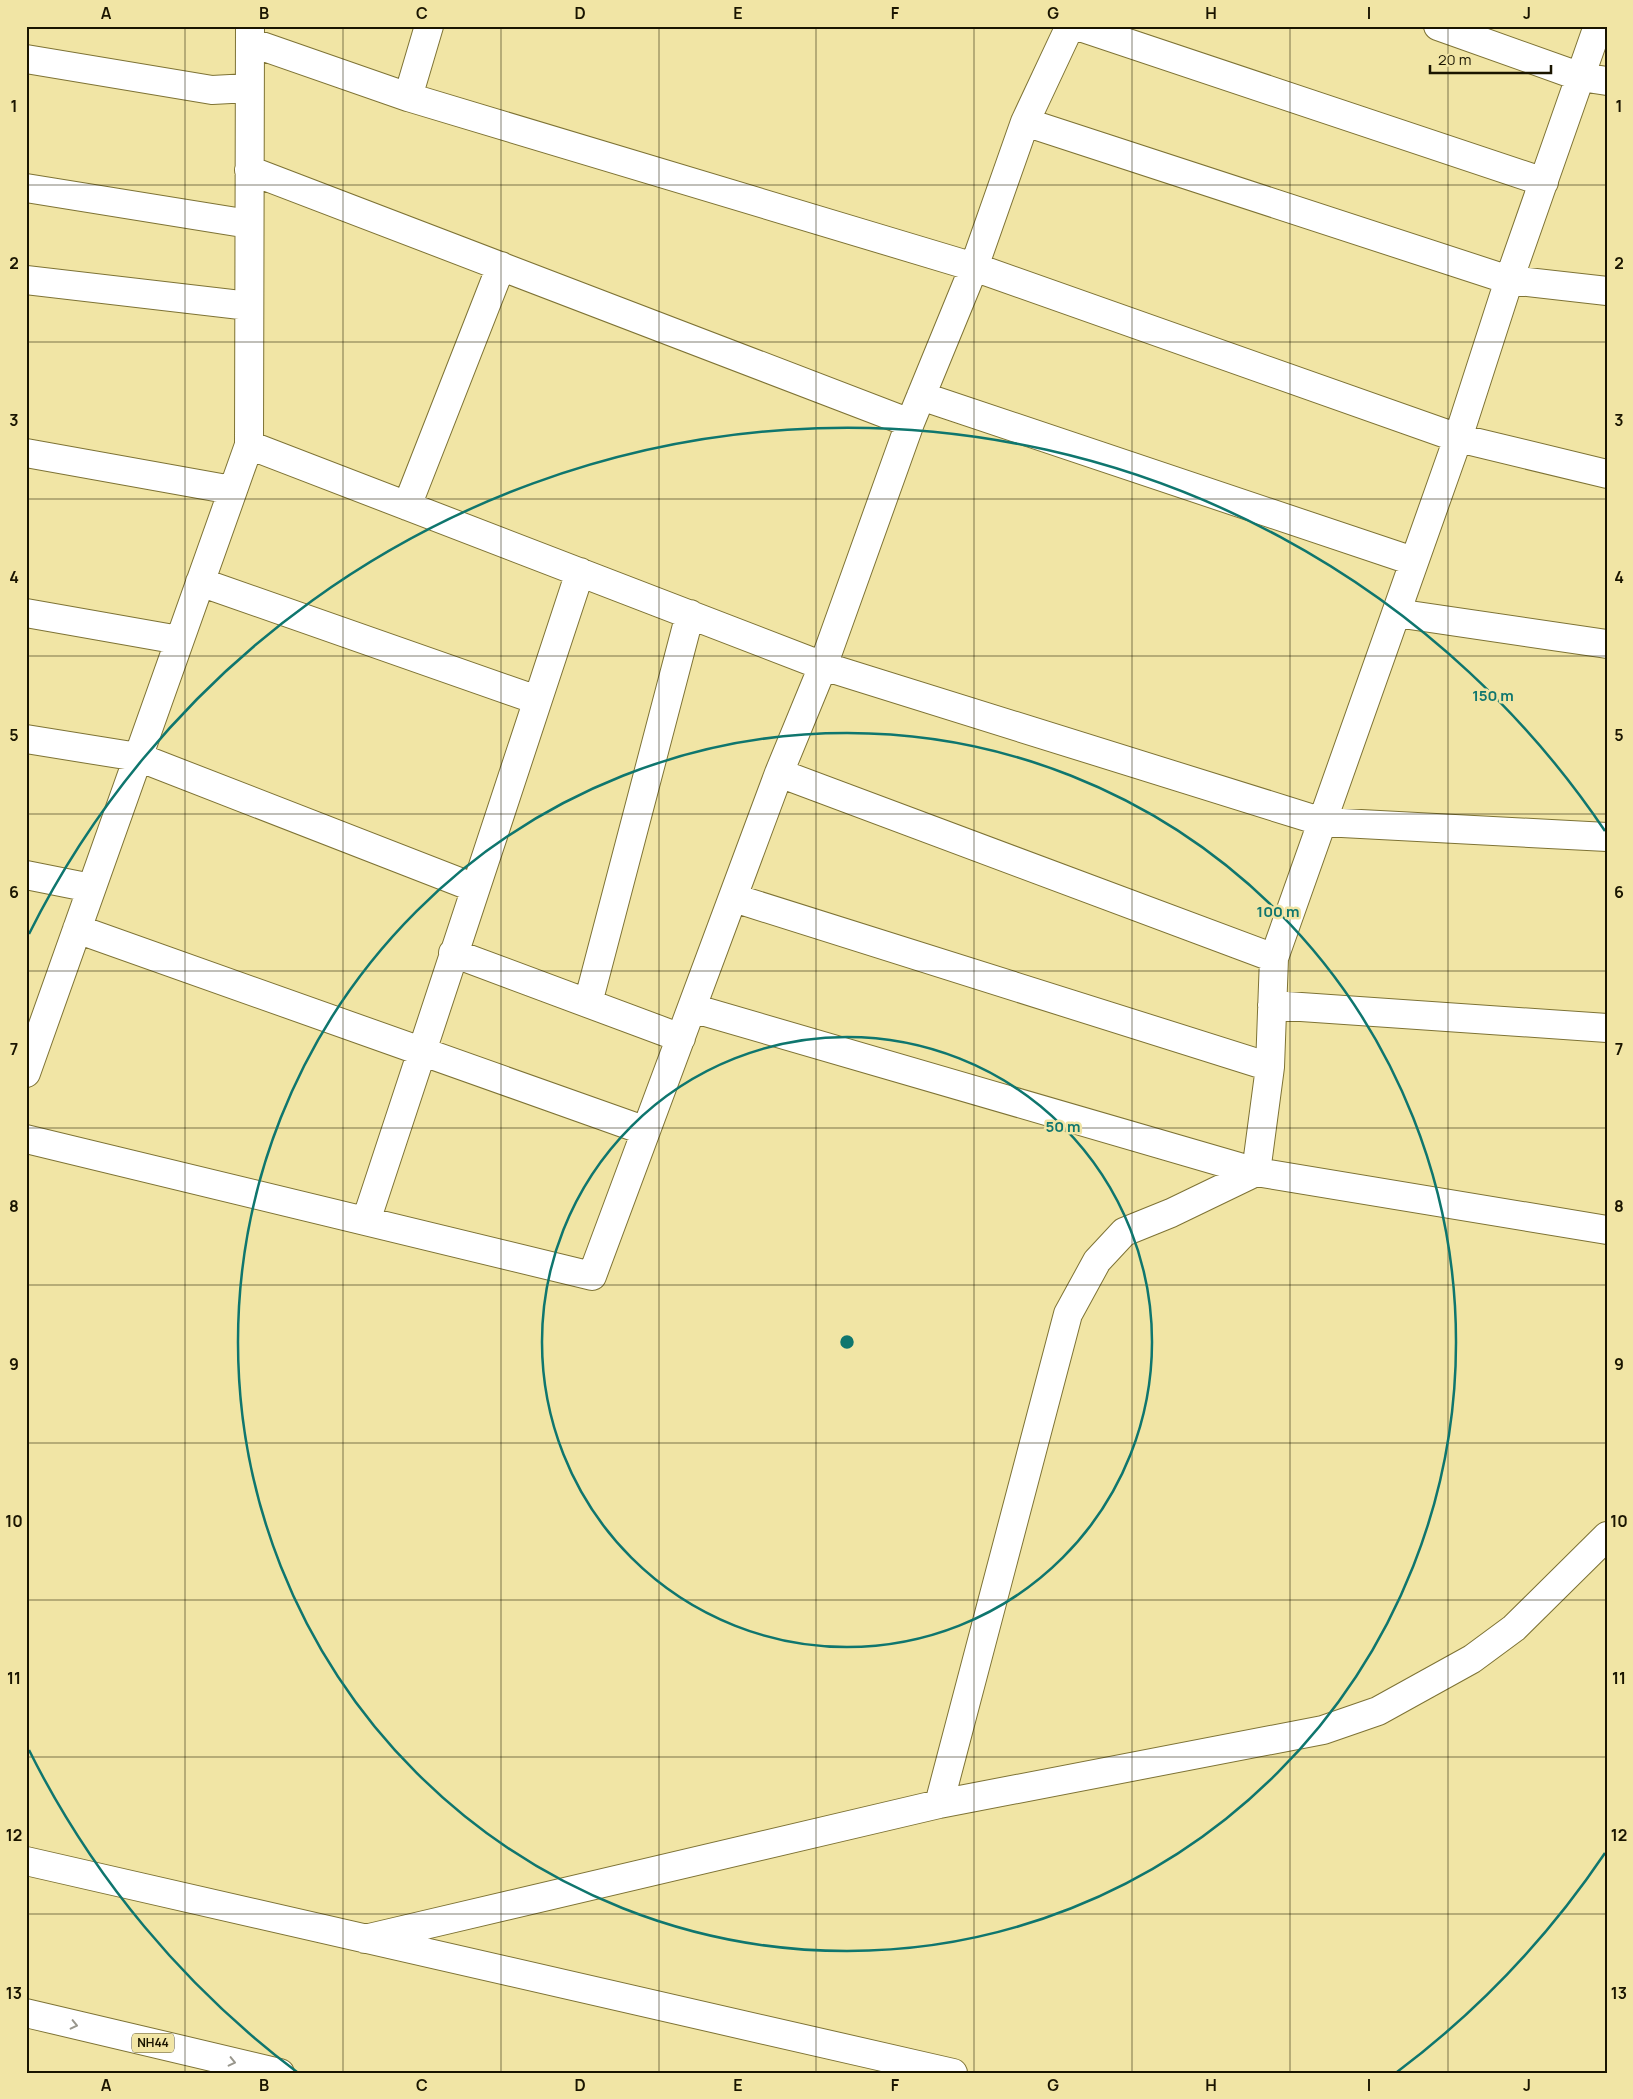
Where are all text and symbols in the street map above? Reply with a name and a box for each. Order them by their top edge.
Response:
text: A [101,2,112,24]
text: B [259,2,269,24]
text: C [416,2,428,24]
text: D [574,2,586,24]
text: E [733,2,743,24]
text: F [891,2,900,24]
text: G [1047,2,1059,24]
text: H [1205,2,1217,24]
text: I [1367,2,1371,24]
text: J [1523,2,1531,24]
scale bar [1430,42,1552,74]
text: 20 m [1438,49,1471,70]
text: 1 [10,95,18,117]
text: 1 [1615,95,1623,117]
text: 2 [9,252,19,274]
text: 2 [1614,252,1624,274]
text: 3 [9,409,19,431]
text: 3 [1614,409,1624,431]
text: 4 [9,566,19,588]
text: 4 [1614,566,1624,588]
text: 150 m [1472,685,1514,706]
text: 5 [9,724,19,746]
text: 5 [1614,724,1624,746]
text: 6 [9,881,19,903]
text: 6 [1614,881,1624,903]
text: 100 m [1257,901,1299,922]
text: 7 [10,1038,18,1060]
text: 7 [1615,1038,1623,1060]
text: 50 m [1045,1116,1081,1137]
text: 8 [9,1195,19,1217]
text: 8 [1614,1195,1624,1217]
centre of rings [838,1333,856,1351]
text: 9 [9,1353,19,1375]
text: 9 [1614,1353,1624,1375]
text: 10 [5,1510,23,1532]
text: 10 [1610,1510,1628,1532]
text: 11 [7,1667,21,1689]
text: 11 [1612,1667,1626,1689]
text: 12 [6,1824,22,1846]
text: 12 [1611,1824,1627,1846]
text: 13 [6,1982,22,2004]
text: 13 [1611,1982,1627,2004]
one-way arrow [69,2019,78,2030]
road number: NH44 [132,2034,174,2052]
one-way arrow [227,2056,236,2067]
text: A [101,2074,112,2096]
text: B [259,2074,269,2096]
text: C [416,2074,428,2096]
text: D [574,2074,586,2096]
text: E [733,2074,743,2096]
text: F [891,2074,900,2096]
text: G [1047,2074,1059,2096]
text: H [1205,2074,1217,2096]
text: I [1367,2074,1371,2096]
text: J [1523,2074,1531,2096]

